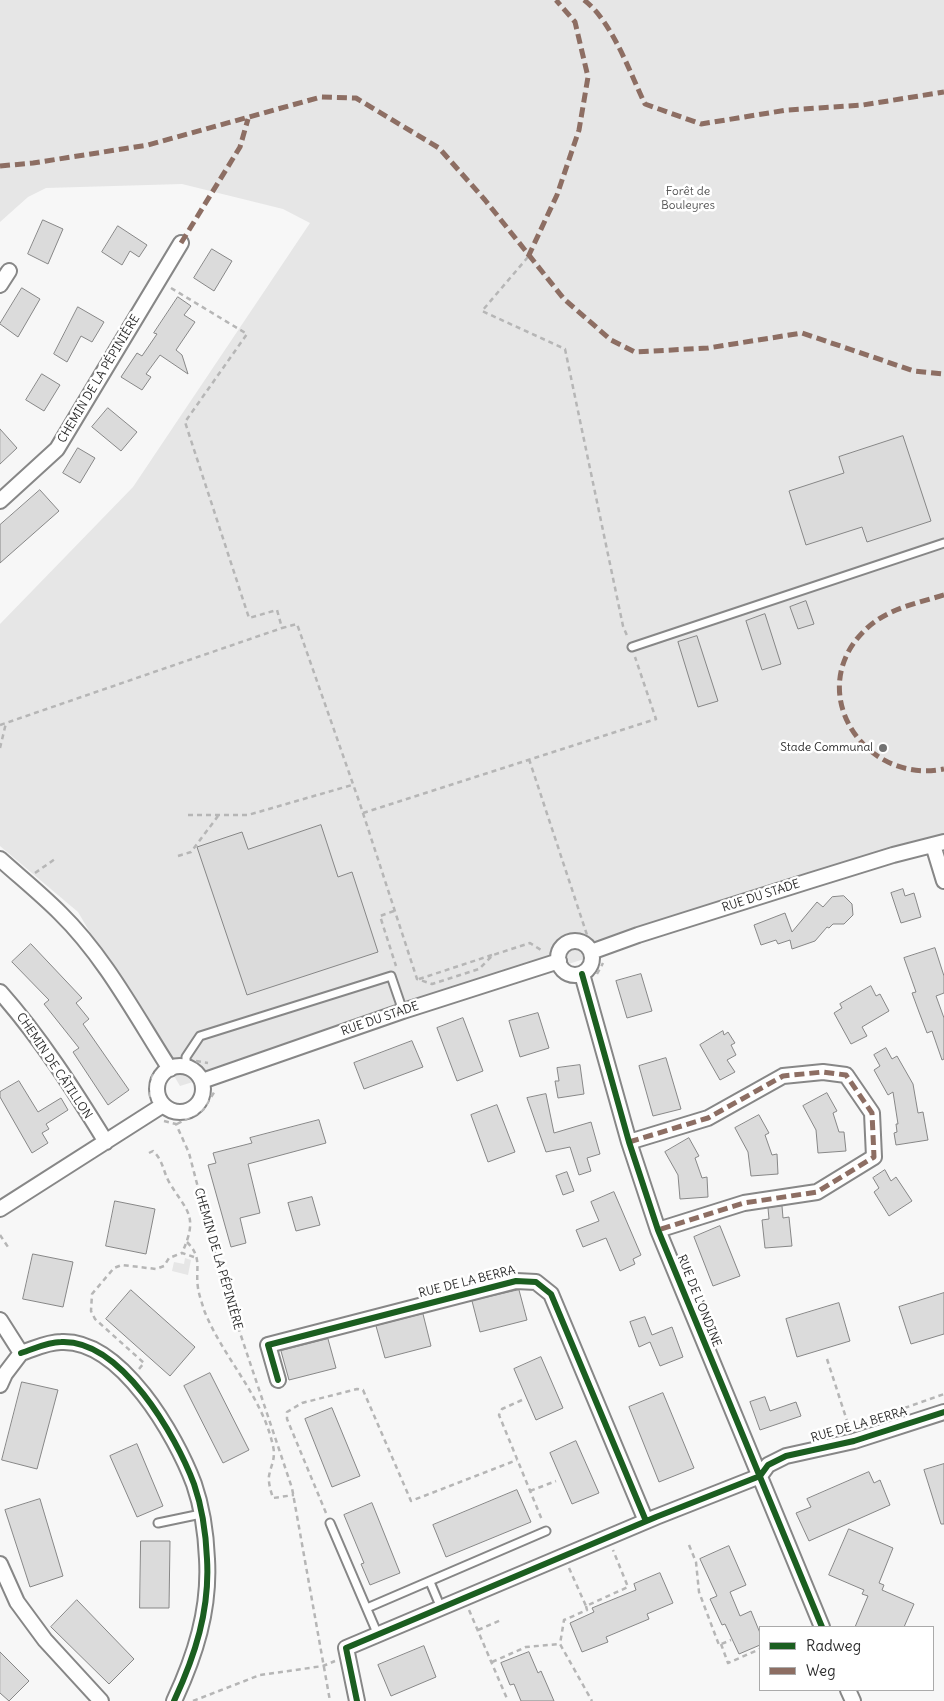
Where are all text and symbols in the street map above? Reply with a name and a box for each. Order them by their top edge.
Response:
park label: Forêt de Bouleyres [661,185,715,213]
street label: CHEMIN DE LA PÉPINIÈRE [55,312,143,446]
place label: Stade Communal [780,741,873,755]
marker: Stade Communal [877,742,889,754]
street label: RUE DU STADE [720,877,802,915]
street label: RUE DU STADE [339,999,421,1039]
street label: CHEMIN DE CÂTILLON [13,1010,95,1122]
street label: CHEMIN DE LA PÉPINIÈRE [191,1186,245,1332]
street label: RUE DE L'ONDINE [674,1253,724,1349]
street label: RUE DE LA BERRA [417,1263,517,1301]
street label: RUE DE LA BERRA [809,1404,909,1446]
legend [759,1626,934,1691]
text: Radweg [806,1636,861,1655]
text: Weg [806,1661,836,1680]

